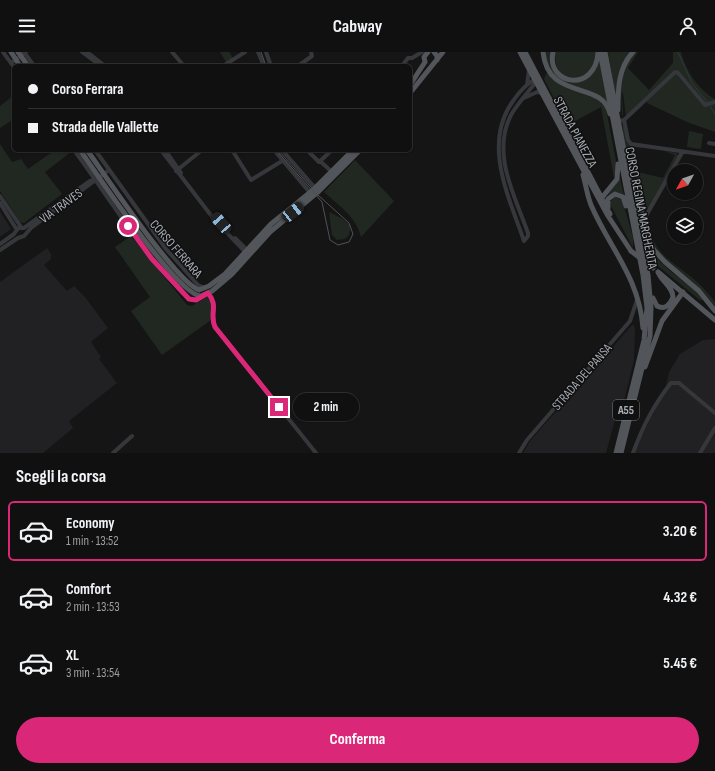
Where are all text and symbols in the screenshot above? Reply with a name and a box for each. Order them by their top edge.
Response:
icon: menu [16,15,38,37]
icon: person [677,15,699,37]
text: Cabway [333,16,382,37]
text: Corso Ferrara [52,80,123,99]
street label: STRADA PIANEZZA [550,94,601,171]
text: Strada delle Vallette [52,118,159,137]
street label: CORSO REGINA MARGHERITA [621,146,661,271]
north arrow [667,164,703,200]
map controls [667,164,703,244]
street label: VIA TRAVES [36,185,86,227]
car [280,200,306,224]
button: layers [667,208,703,244]
car [209,210,233,236]
route start [119,217,137,235]
street label: CORSO FERRARA [146,217,206,282]
street label: STRADA DEL PANSA [549,340,616,414]
callout: 2 min [293,393,359,421]
route end [270,398,288,416]
text: 2 min [314,399,338,415]
road number: A55 [613,400,639,420]
text: Scegli la corsa [16,466,106,487]
icon: car [18,513,54,549]
text: Economy [66,514,115,533]
text: 3.20 € [663,522,697,541]
text: 1 min · 13:52 [66,533,119,549]
icon: car [18,579,54,615]
text: Comfort [66,580,111,599]
text: 4.32 € [663,588,697,607]
text: 2 min · 13:53 [66,599,120,615]
icon: car [18,645,54,681]
text: XL [66,646,79,665]
text: 5.45 € [663,654,697,673]
text: 3 min · 13:54 [66,665,120,681]
button: Conferma [16,717,699,763]

